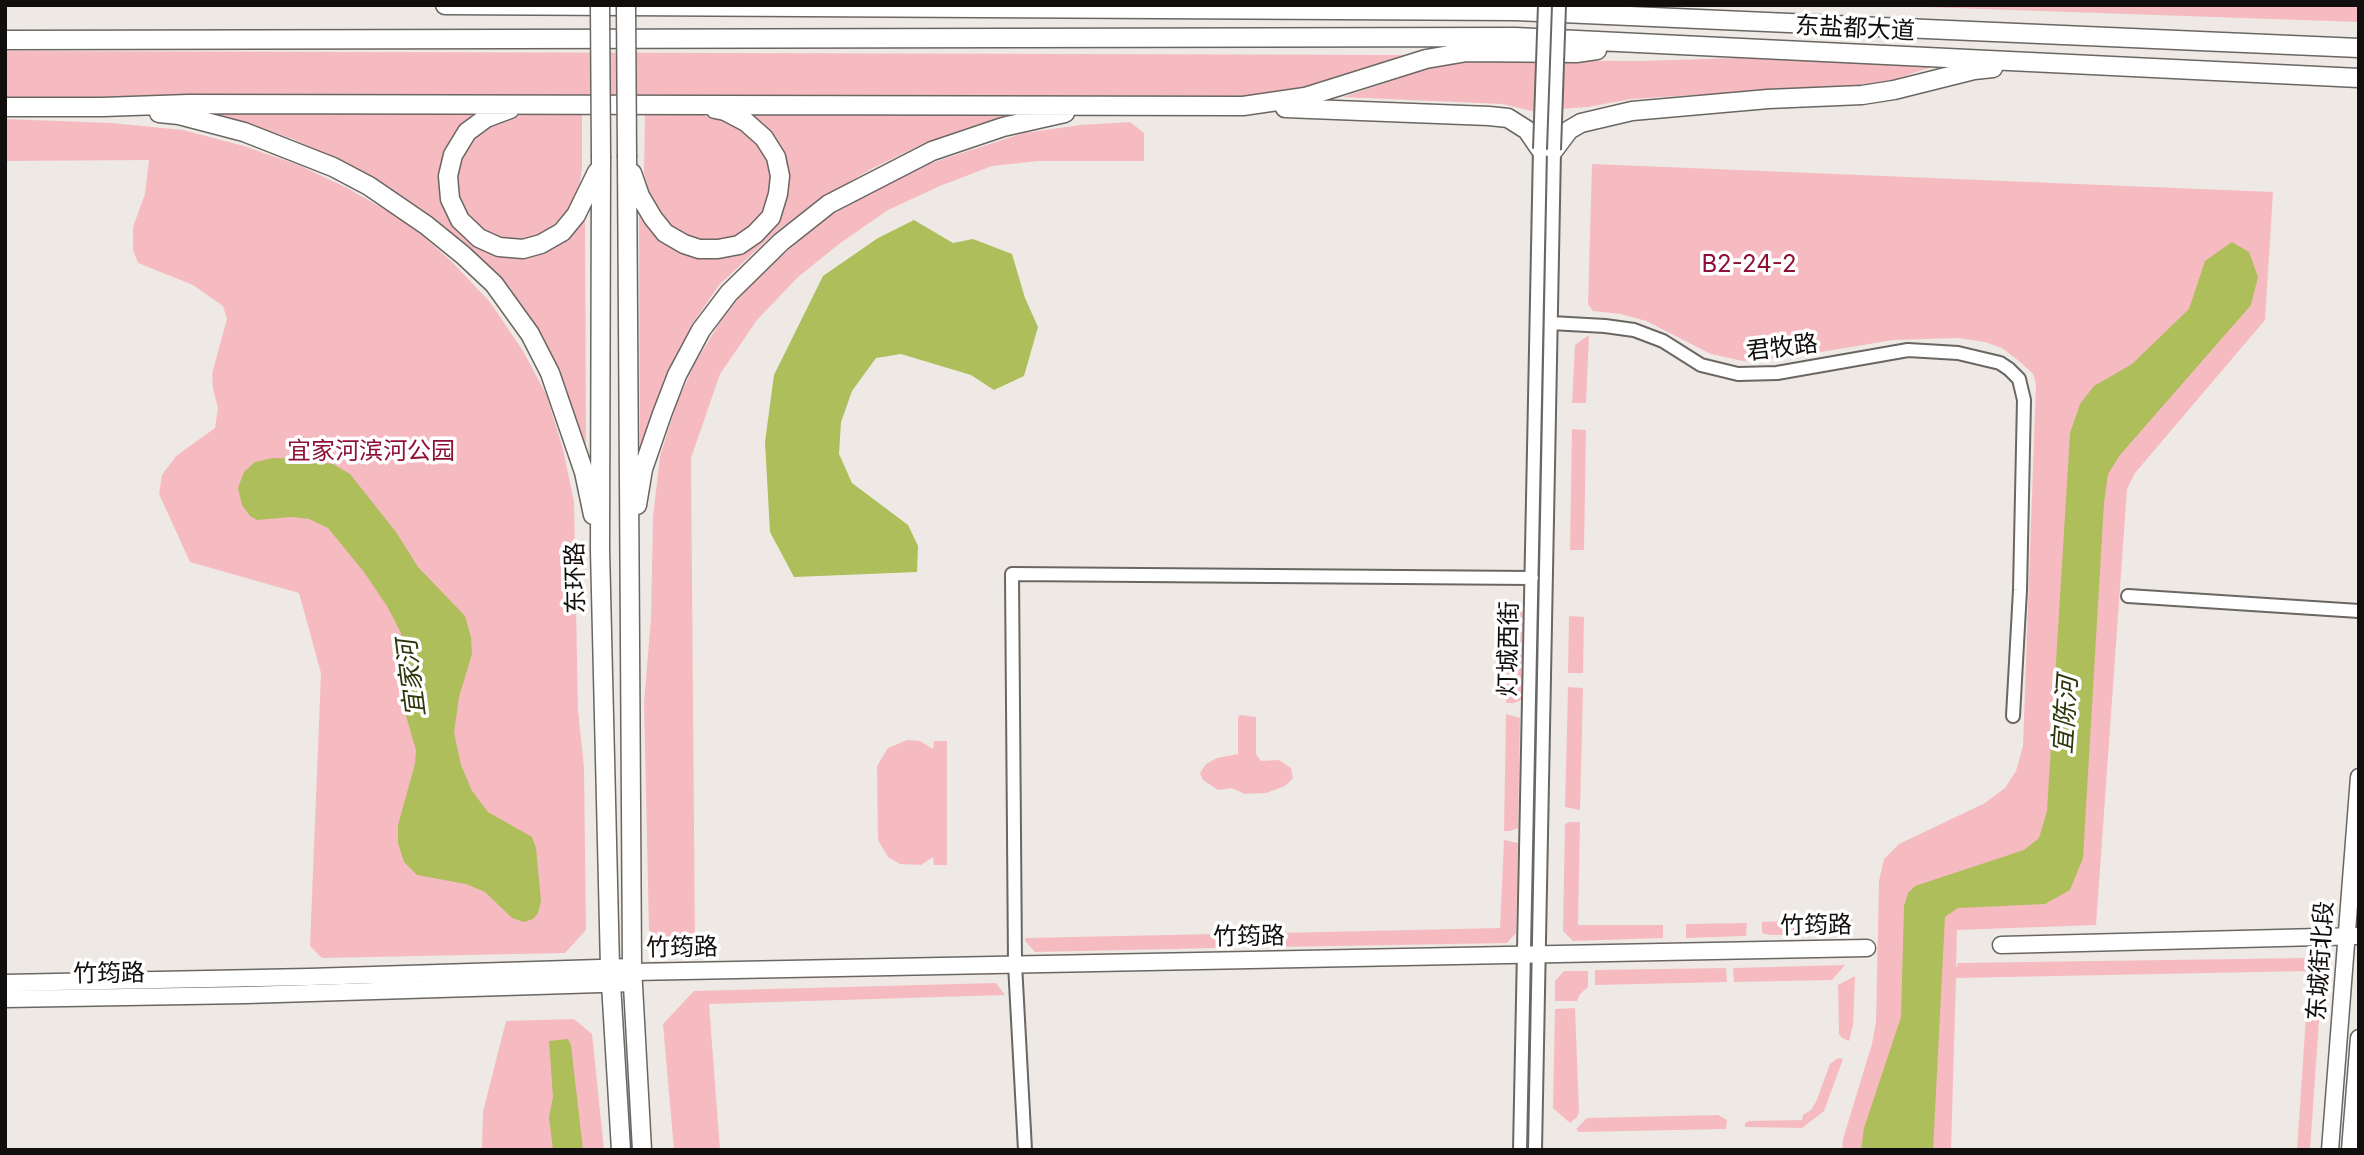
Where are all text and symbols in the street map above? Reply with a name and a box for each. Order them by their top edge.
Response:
street label: 东盐都大道 [1794,11,1916,47]
park label: B2-24-2 [1701,251,1797,279]
street label: 君牧路 [1745,329,1819,367]
park label: 宜家河滨河公园 [287,438,455,466]
street label: 东环路 [561,542,591,614]
street label: 灯城西街 [1494,601,1524,697]
water label: 宜家河 [392,637,432,719]
water label: 宜陈河 [2048,675,2084,755]
street label: 东城街北段 [2302,900,2340,1022]
street label: 竹筠路 [1780,911,1852,941]
street label: 竹筠路 [1213,922,1285,952]
street label: 竹筠路 [646,933,718,963]
street label: 竹筠路 [73,959,145,989]

